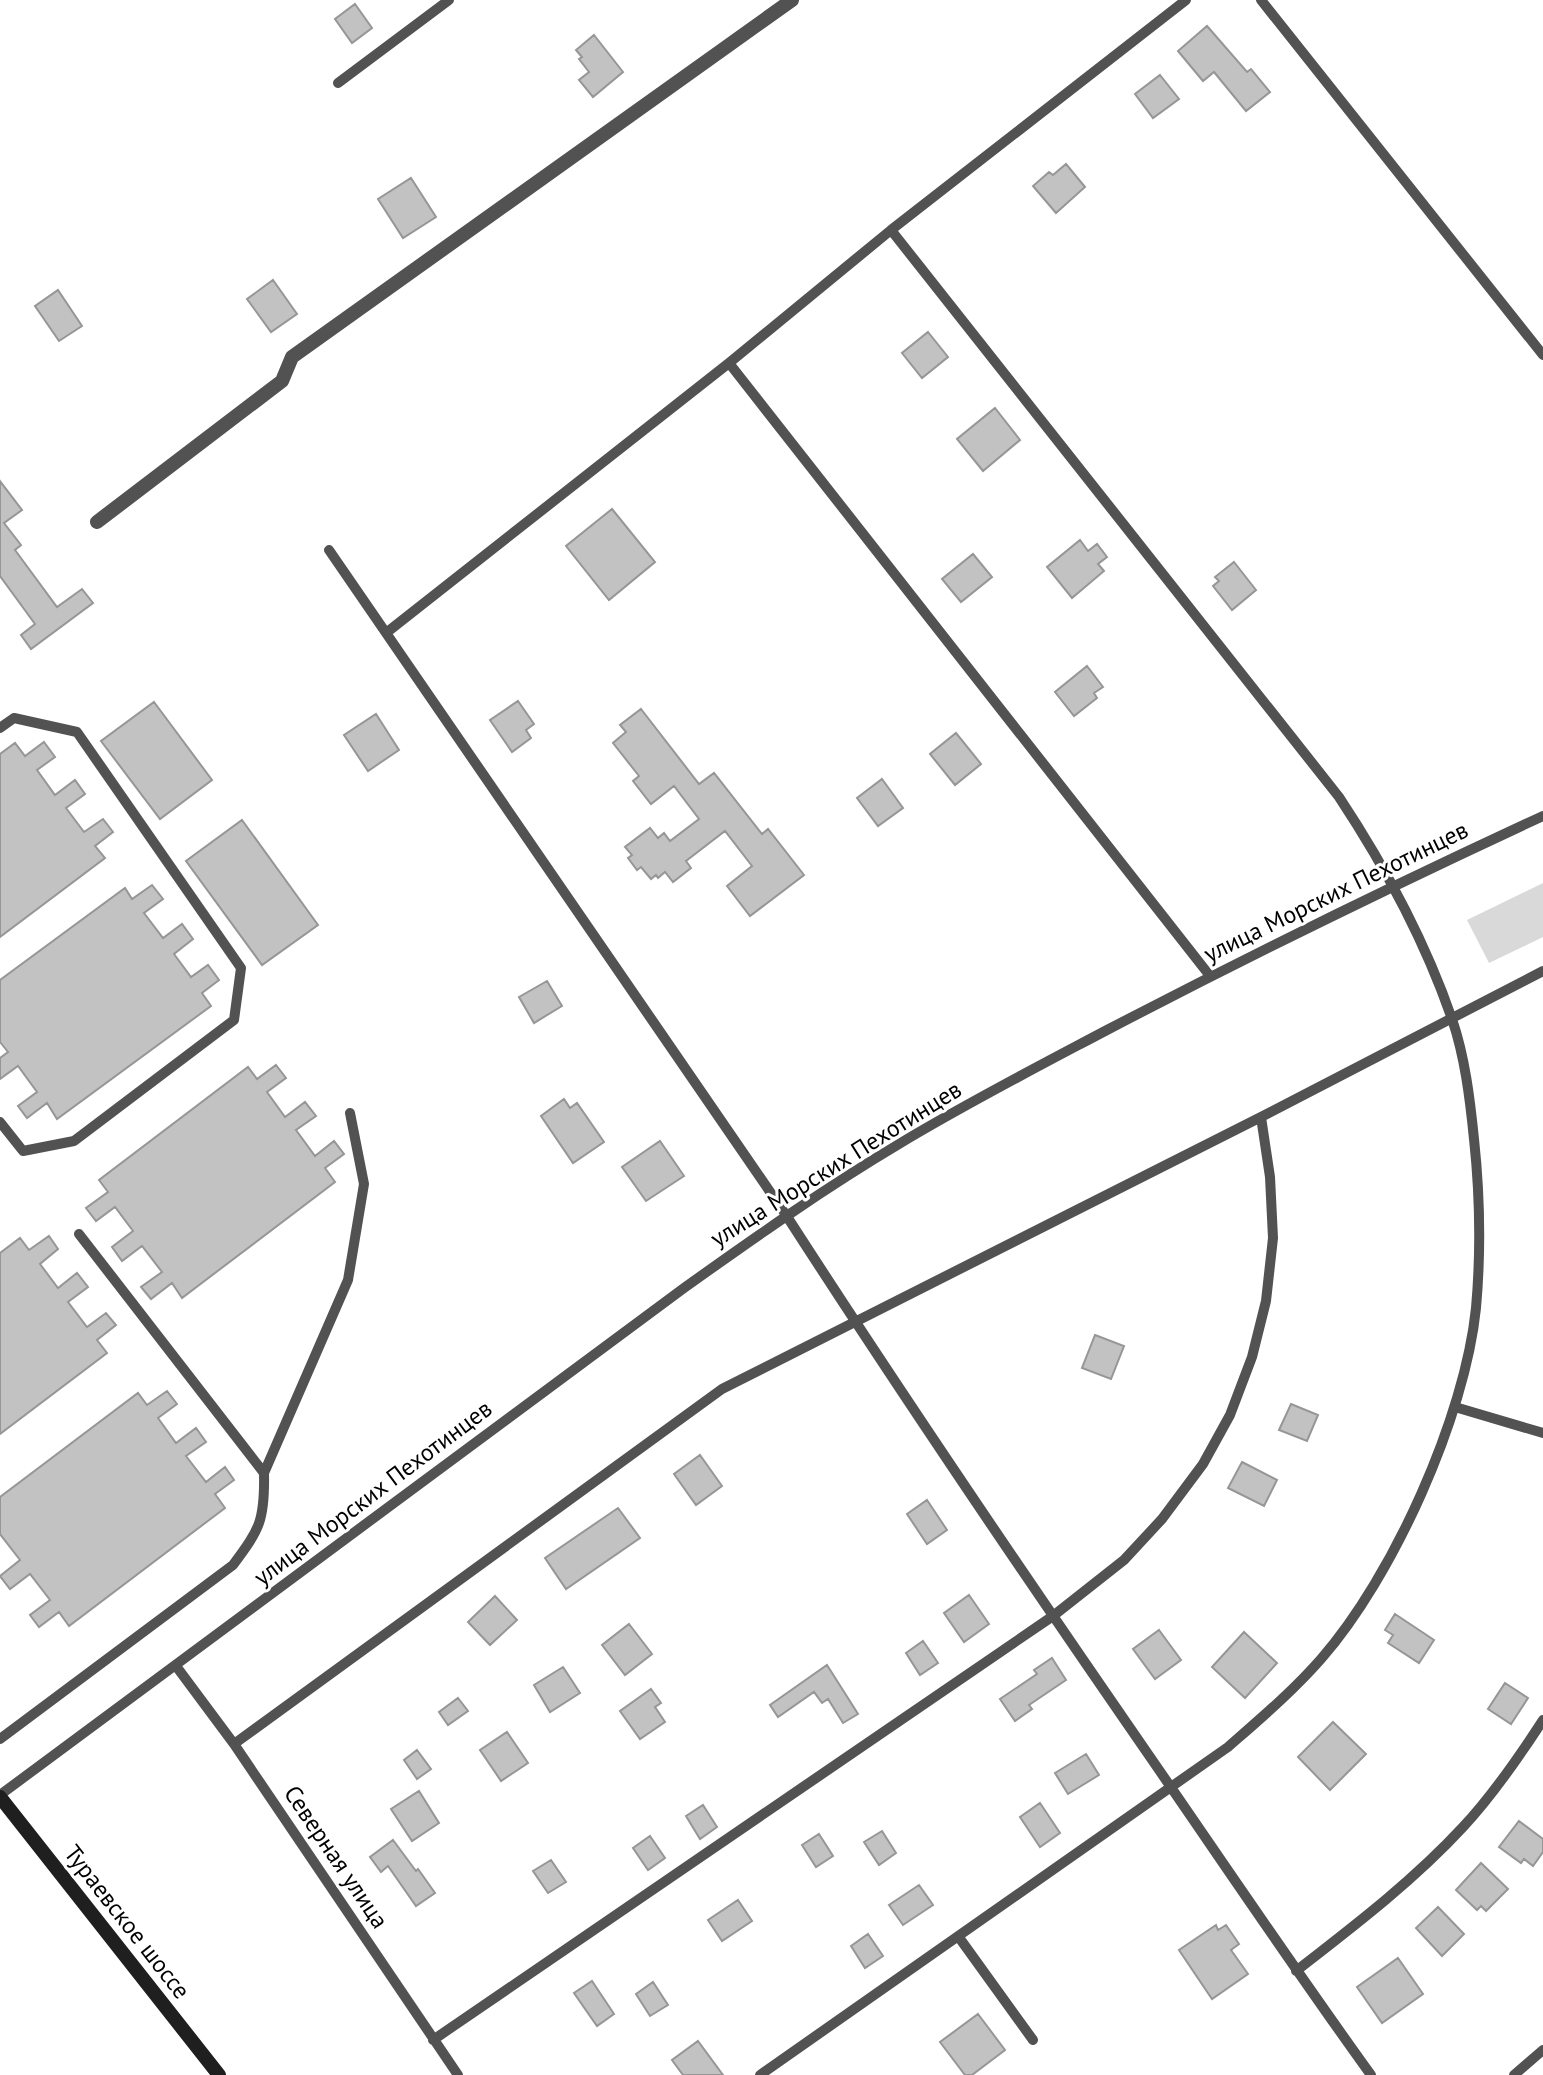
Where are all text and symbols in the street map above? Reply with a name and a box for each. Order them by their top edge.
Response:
street label: улица Морских Пехотинцев [1198,814,1473,969]
street label: улица Морских Пехотинцев [704,1073,967,1254]
street label: улица Морских Пехотинцев [247,1393,498,1592]
street label: Северная улица [277,1779,396,1934]
street label: Тураевское шоссе [58,1838,197,2005]

